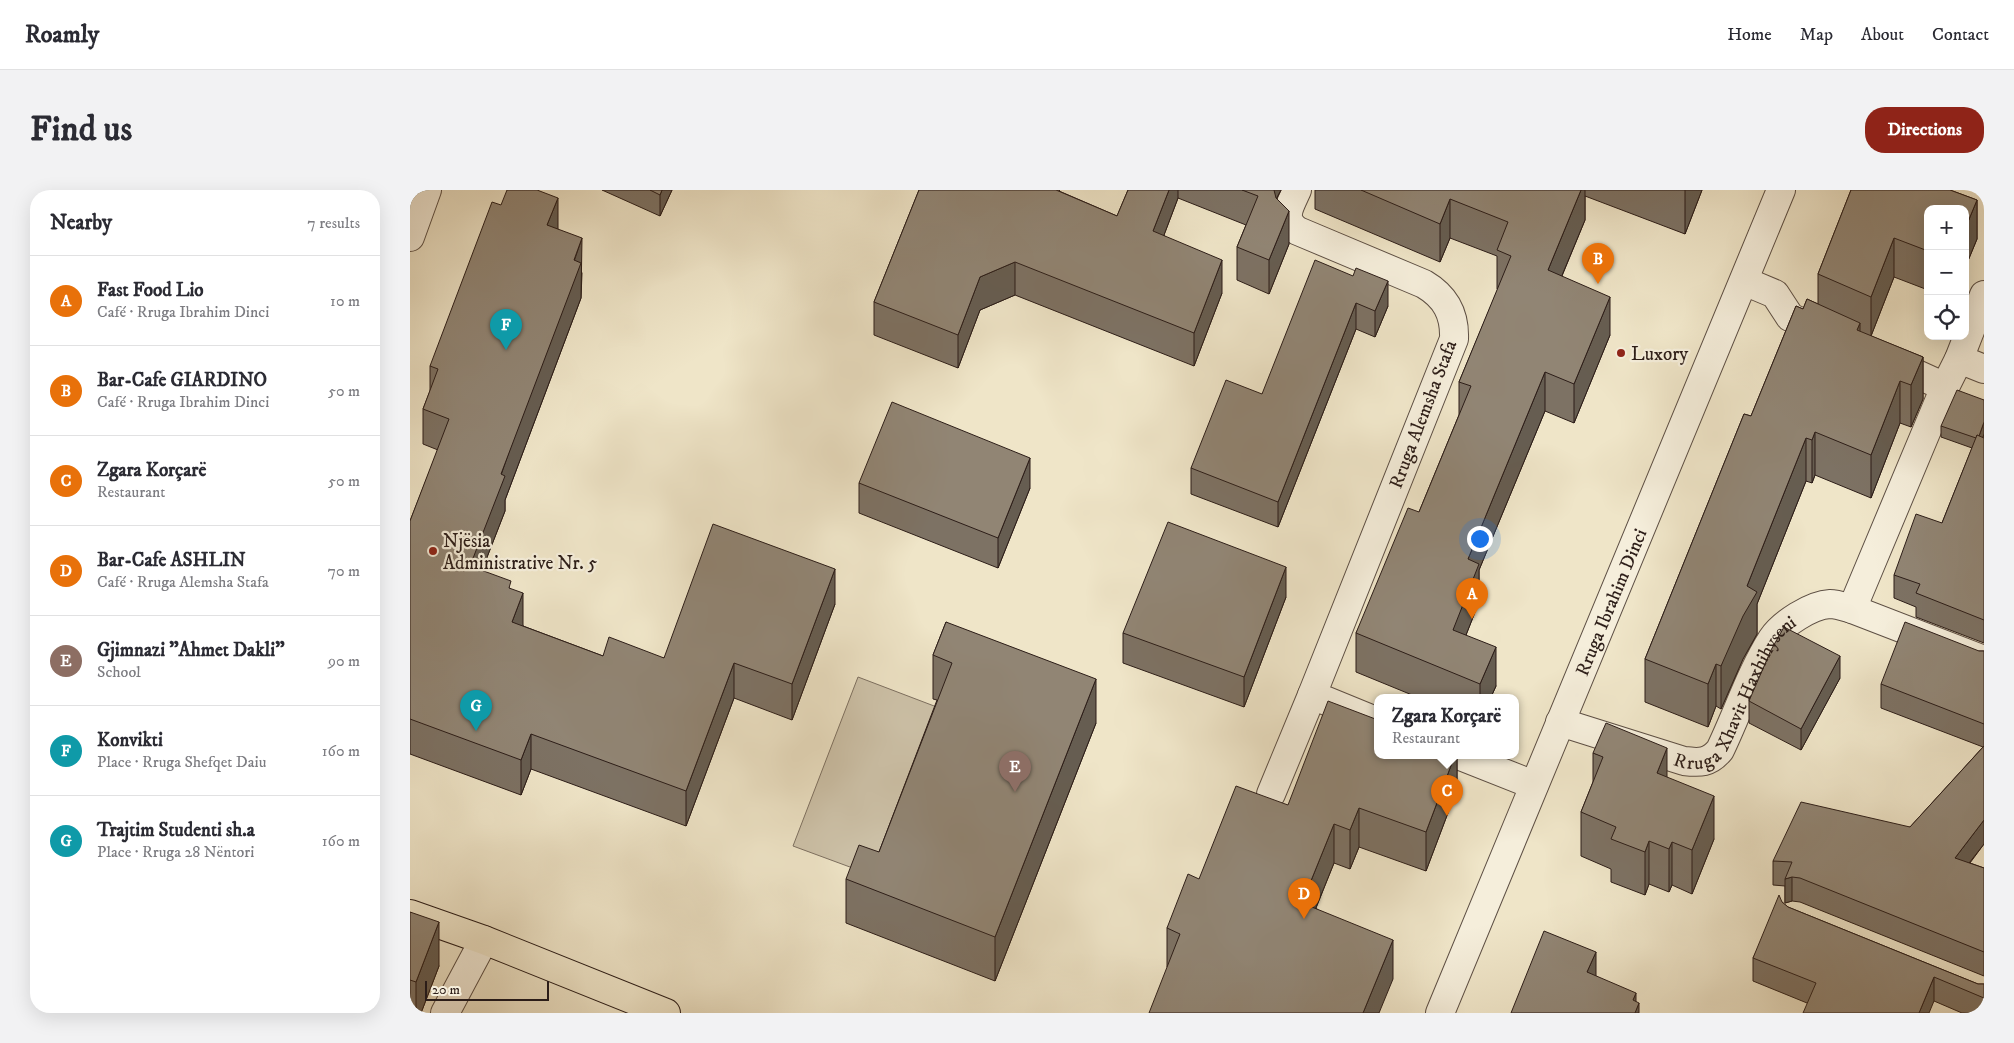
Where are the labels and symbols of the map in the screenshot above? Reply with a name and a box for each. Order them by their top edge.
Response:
pin: B [1582,243,1614,284]
pin: F [490,309,522,350]
street label: Rruga Alemsha Stafa [1385,337,1462,492]
place label: Luxory [1631,343,1689,366]
marker: Luxory [1615,347,1627,359]
street label: Rruga Ibrahim Dinci [1571,525,1653,680]
your location [1467,526,1493,552]
place label: Njësia Administrative Nr. 5 [443,530,598,575]
marker: Njësia Administrative Nr. 5 [427,545,439,557]
pin: A [1456,578,1488,619]
street label: Rruga Xhavit Haxhihyseni [1671,611,1801,775]
pin: G [460,690,492,731]
pin: E [999,751,1031,792]
pin: C [1431,775,1463,816]
pin: D [1288,878,1320,919]
scale bar [425,978,549,1001]

